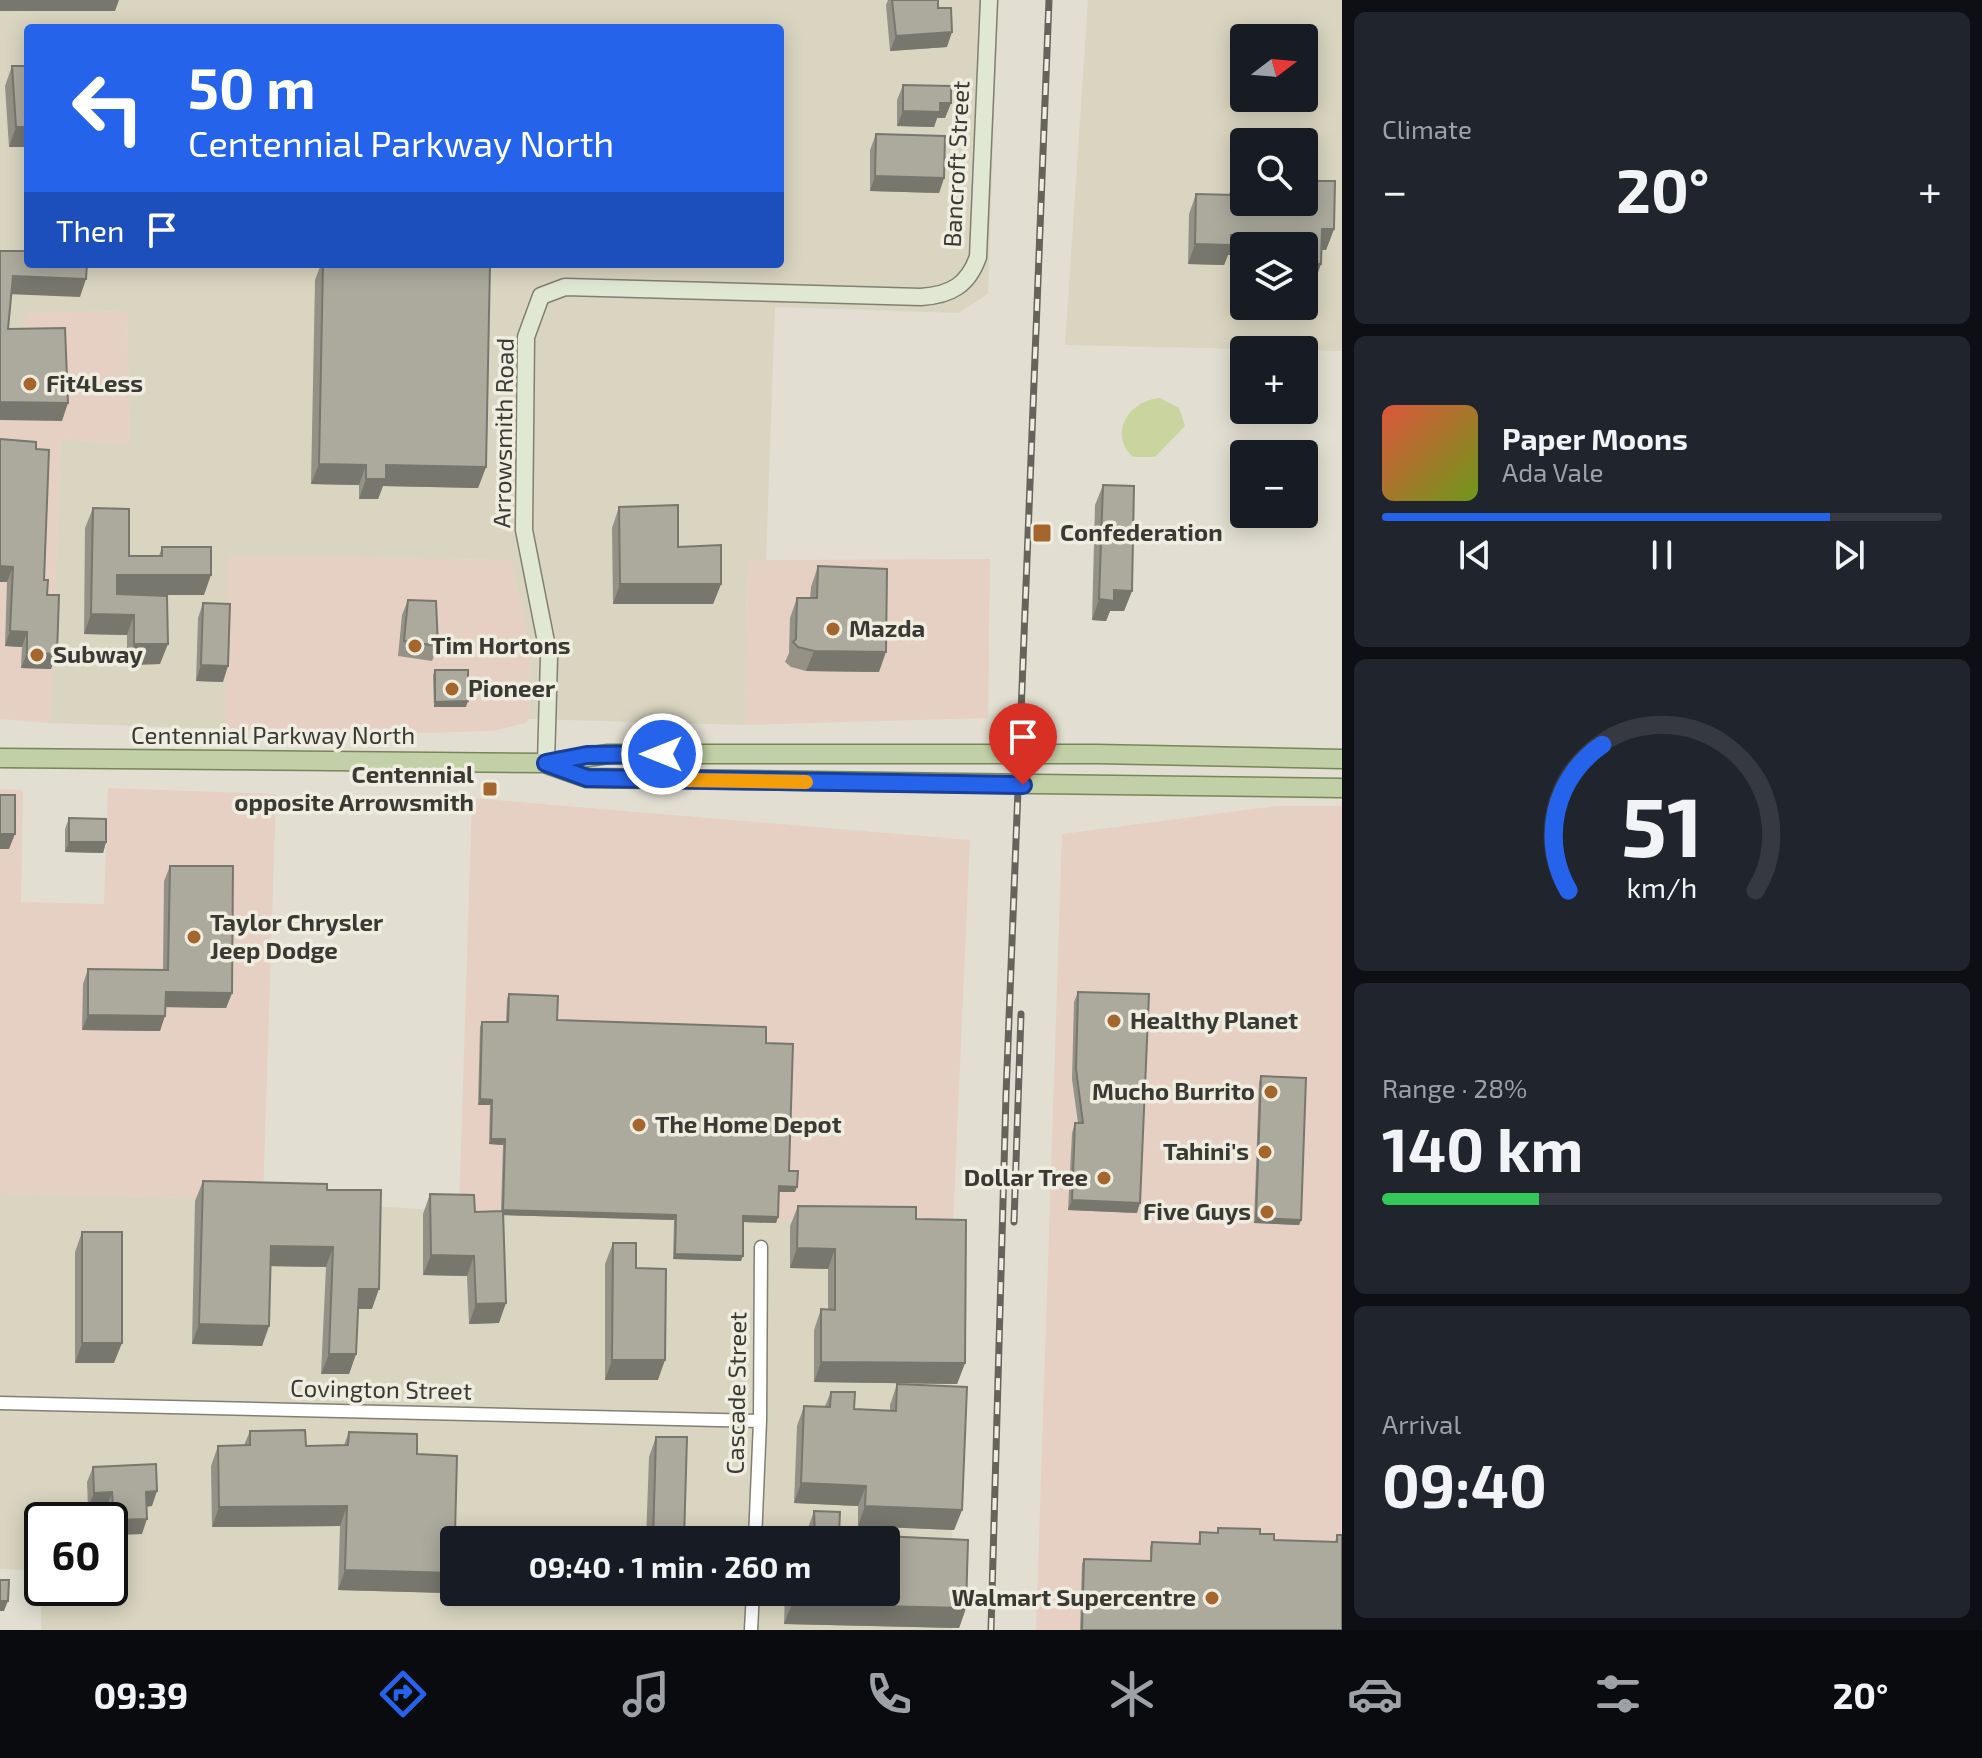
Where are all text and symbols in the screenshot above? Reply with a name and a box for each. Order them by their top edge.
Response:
north arrow [1230,24,1318,112]
map controls [1230,24,1318,528]
text: 50 m [188,53,316,120]
icon: left [56,56,160,160]
street label: Bancroft Street [937,80,974,248]
text: Climate [1382,113,1472,144]
text: Centennial Parkway North [188,121,614,164]
button: search [1230,128,1318,216]
text: 20° [1616,153,1709,225]
text: − [1382,163,1408,216]
text: + [1918,163,1942,216]
icon: arrive [140,208,184,252]
text: Then [56,212,124,248]
button: layers [1230,232,1318,320]
button: + [1230,336,1318,424]
street label: Arrowsmith Road [486,338,519,528]
place label: Fit4Less [46,368,143,397]
marker: Fit4Less [21,375,39,393]
text: Paper Moons [1502,420,1688,456]
button: − [1230,440,1318,528]
text: Ada Vale [1502,456,1604,487]
place label: Confederation [1060,517,1223,546]
marker: Confederation [1031,522,1053,544]
icon: previous [1453,533,1497,577]
icon: pause [1640,533,1684,577]
icon: next [1827,533,1871,577]
place label: Mazda [849,613,925,642]
marker: Mazda [824,620,842,638]
place label: Tim Hortons [431,630,571,659]
marker: Tim Hortons [406,637,424,655]
place label: Subway [53,639,143,668]
marker: Subway [28,646,46,664]
place label: Pioneer [468,673,556,702]
marker: Pioneer [443,680,461,698]
pin [989,703,1057,785]
position arrow [620,712,704,796]
icon: arrive [1001,715,1045,759]
street label: Centennial Parkway North [131,720,415,749]
place label: Centennial opposite Arrowsmith [234,759,474,816]
text: 51 [1621,774,1703,874]
marker: Centennial opposite Arrowsmith [481,780,499,798]
text: km/h [1627,869,1697,904]
place label: Taylor Chrysler Jeep Dodge [210,907,384,964]
marker: Taylor Chrysler Jeep Dodge [185,928,203,946]
place label: Healthy Planet [1130,1005,1298,1034]
marker: Healthy Planet [1105,1012,1123,1030]
text: Range · 28% [1382,1072,1527,1103]
place label: Mucho Burrito [1092,1076,1255,1105]
marker: Mucho Burrito [1262,1083,1280,1101]
place label: The Home Depot [655,1109,842,1138]
text: 140 km [1382,1112,1583,1184]
marker: The Home Depot [630,1116,648,1134]
place label: Tahini's [1163,1136,1249,1165]
marker: Tahini's [1256,1143,1274,1161]
place label: Dollar Tree [964,1162,1088,1191]
marker: Dollar Tree [1095,1169,1113,1187]
place label: Five Guys [1143,1196,1251,1225]
marker: Five Guys [1258,1203,1276,1221]
street label: Cascade Street [720,1311,751,1475]
street label: Covington Street [290,1372,472,1405]
text: Arrival [1382,1408,1461,1439]
text: 09:40 [1382,1448,1547,1520]
speed limit sign: 60 [24,1502,128,1606]
text: 09:40 · 1 min · 260 m [529,1548,811,1584]
place label: Walmart Supercentre [952,1582,1196,1611]
marker: Walmart Supercentre [1203,1589,1221,1607]
icon: directions [375,1666,431,1722]
icon: music [618,1666,674,1722]
icon: phone [861,1666,917,1722]
icon: climate [1104,1666,1160,1722]
icon: car [1347,1666,1403,1722]
icon: filters [1590,1666,1646,1722]
text: 09:39 [93,1673,188,1716]
text: 20° [1832,1673,1888,1716]

